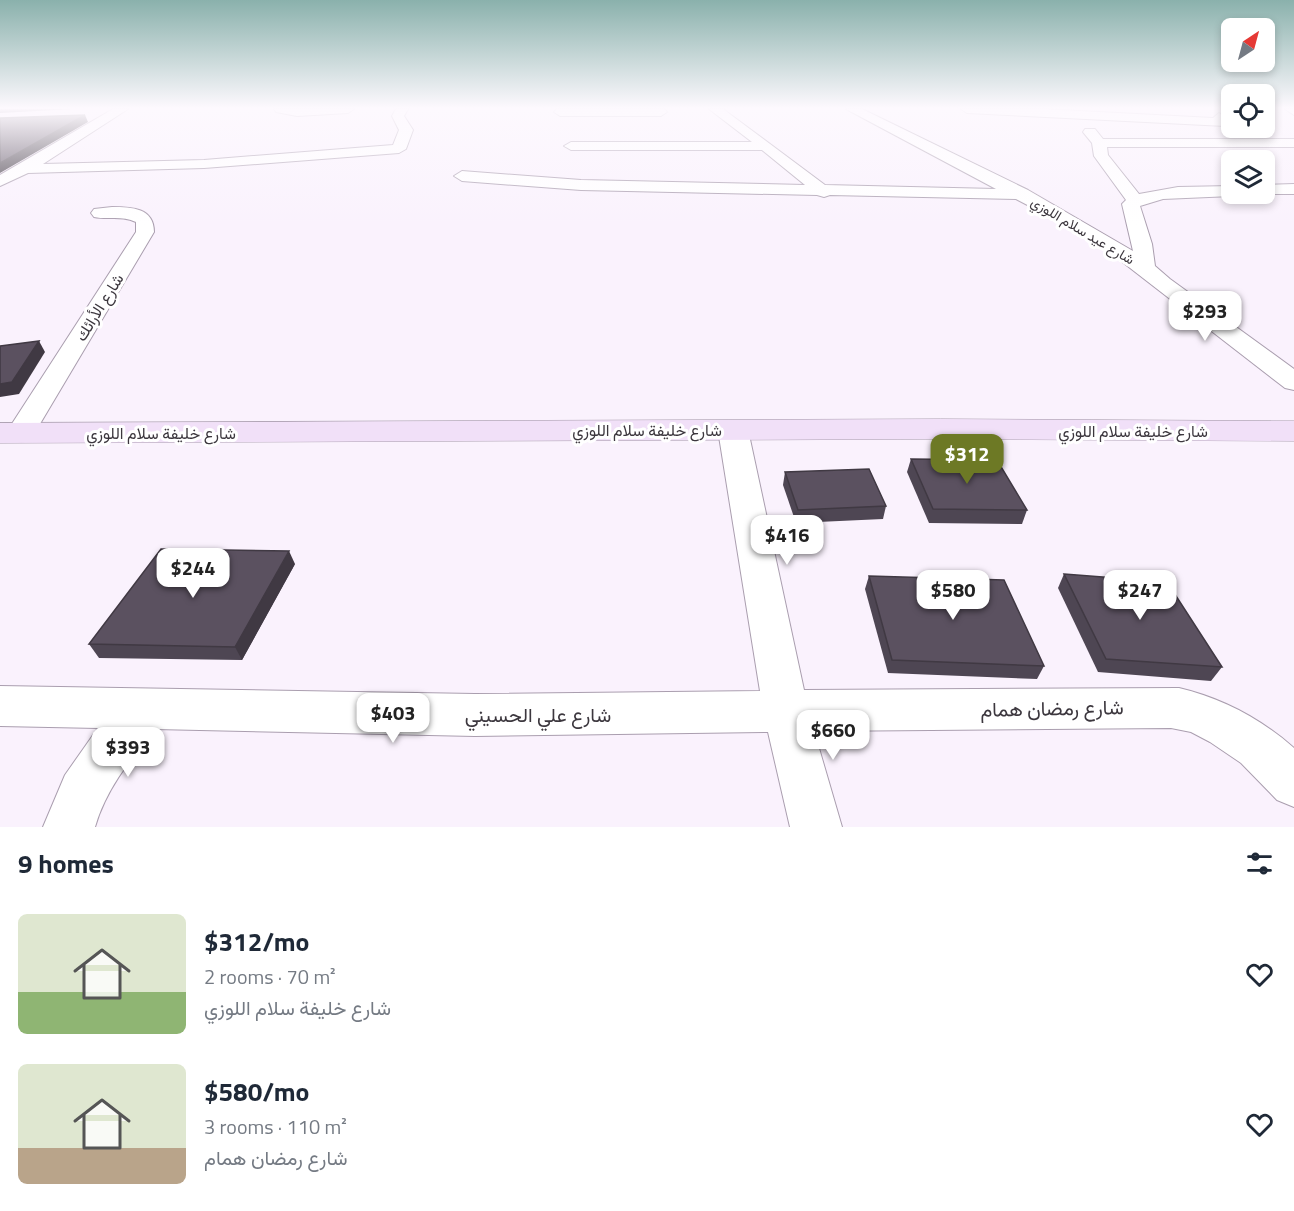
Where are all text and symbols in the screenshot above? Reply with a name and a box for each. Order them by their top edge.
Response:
north arrow [1221,18,1275,72]
map controls [1221,18,1275,204]
button: locate [1221,84,1275,138]
button: layers [1221,150,1275,204]
street label: شارع عيد سلام اللوزي [1026,191,1139,271]
street label: شارع الأرائك [69,268,129,346]
pin: $293 [1169,291,1241,342]
text: $293 [1183,295,1227,326]
street label: شارع خليفة سلام اللوزي [572,418,722,444]
street label: شارع خليفة سلام اللوزي [1058,419,1208,445]
street label: شارع خليفة سلام اللوزي [86,421,236,447]
pin: $312 [931,434,1003,485]
text: $312 [945,438,989,469]
pin: $416 [751,515,823,566]
text: $416 [765,519,809,550]
pin: $244 [157,548,229,599]
text: $244 [171,552,215,583]
pin: $580 [917,570,989,621]
pin: $247 [1104,570,1176,621]
text: $580 [931,574,975,605]
text: $247 [1118,574,1162,605]
street label: شارع رمضان همام [980,691,1124,725]
pin: $403 [357,693,429,744]
text: $403 [371,697,415,728]
street label: شارع علي الحسيني [465,699,611,732]
pin: $660 [797,710,869,761]
text: $660 [811,714,855,745]
pin: $393 [92,727,164,778]
text: $393 [106,731,150,762]
text: 9 homes [18,844,114,883]
icon: filters [1243,847,1276,880]
text: $312/mo [204,922,309,961]
icon: home [66,938,138,1010]
icon: heart [1243,958,1276,991]
text: 2 rooms · 70 m² [204,961,336,992]
text: شارع خليفة سلام اللوزي [204,992,391,1023]
text: $580/mo [204,1072,309,1111]
icon: home [66,1088,138,1160]
icon: heart [1243,1108,1276,1141]
text: 3 rooms · 110 m² [204,1111,347,1142]
text: شارع رمضان همام [204,1142,347,1173]

